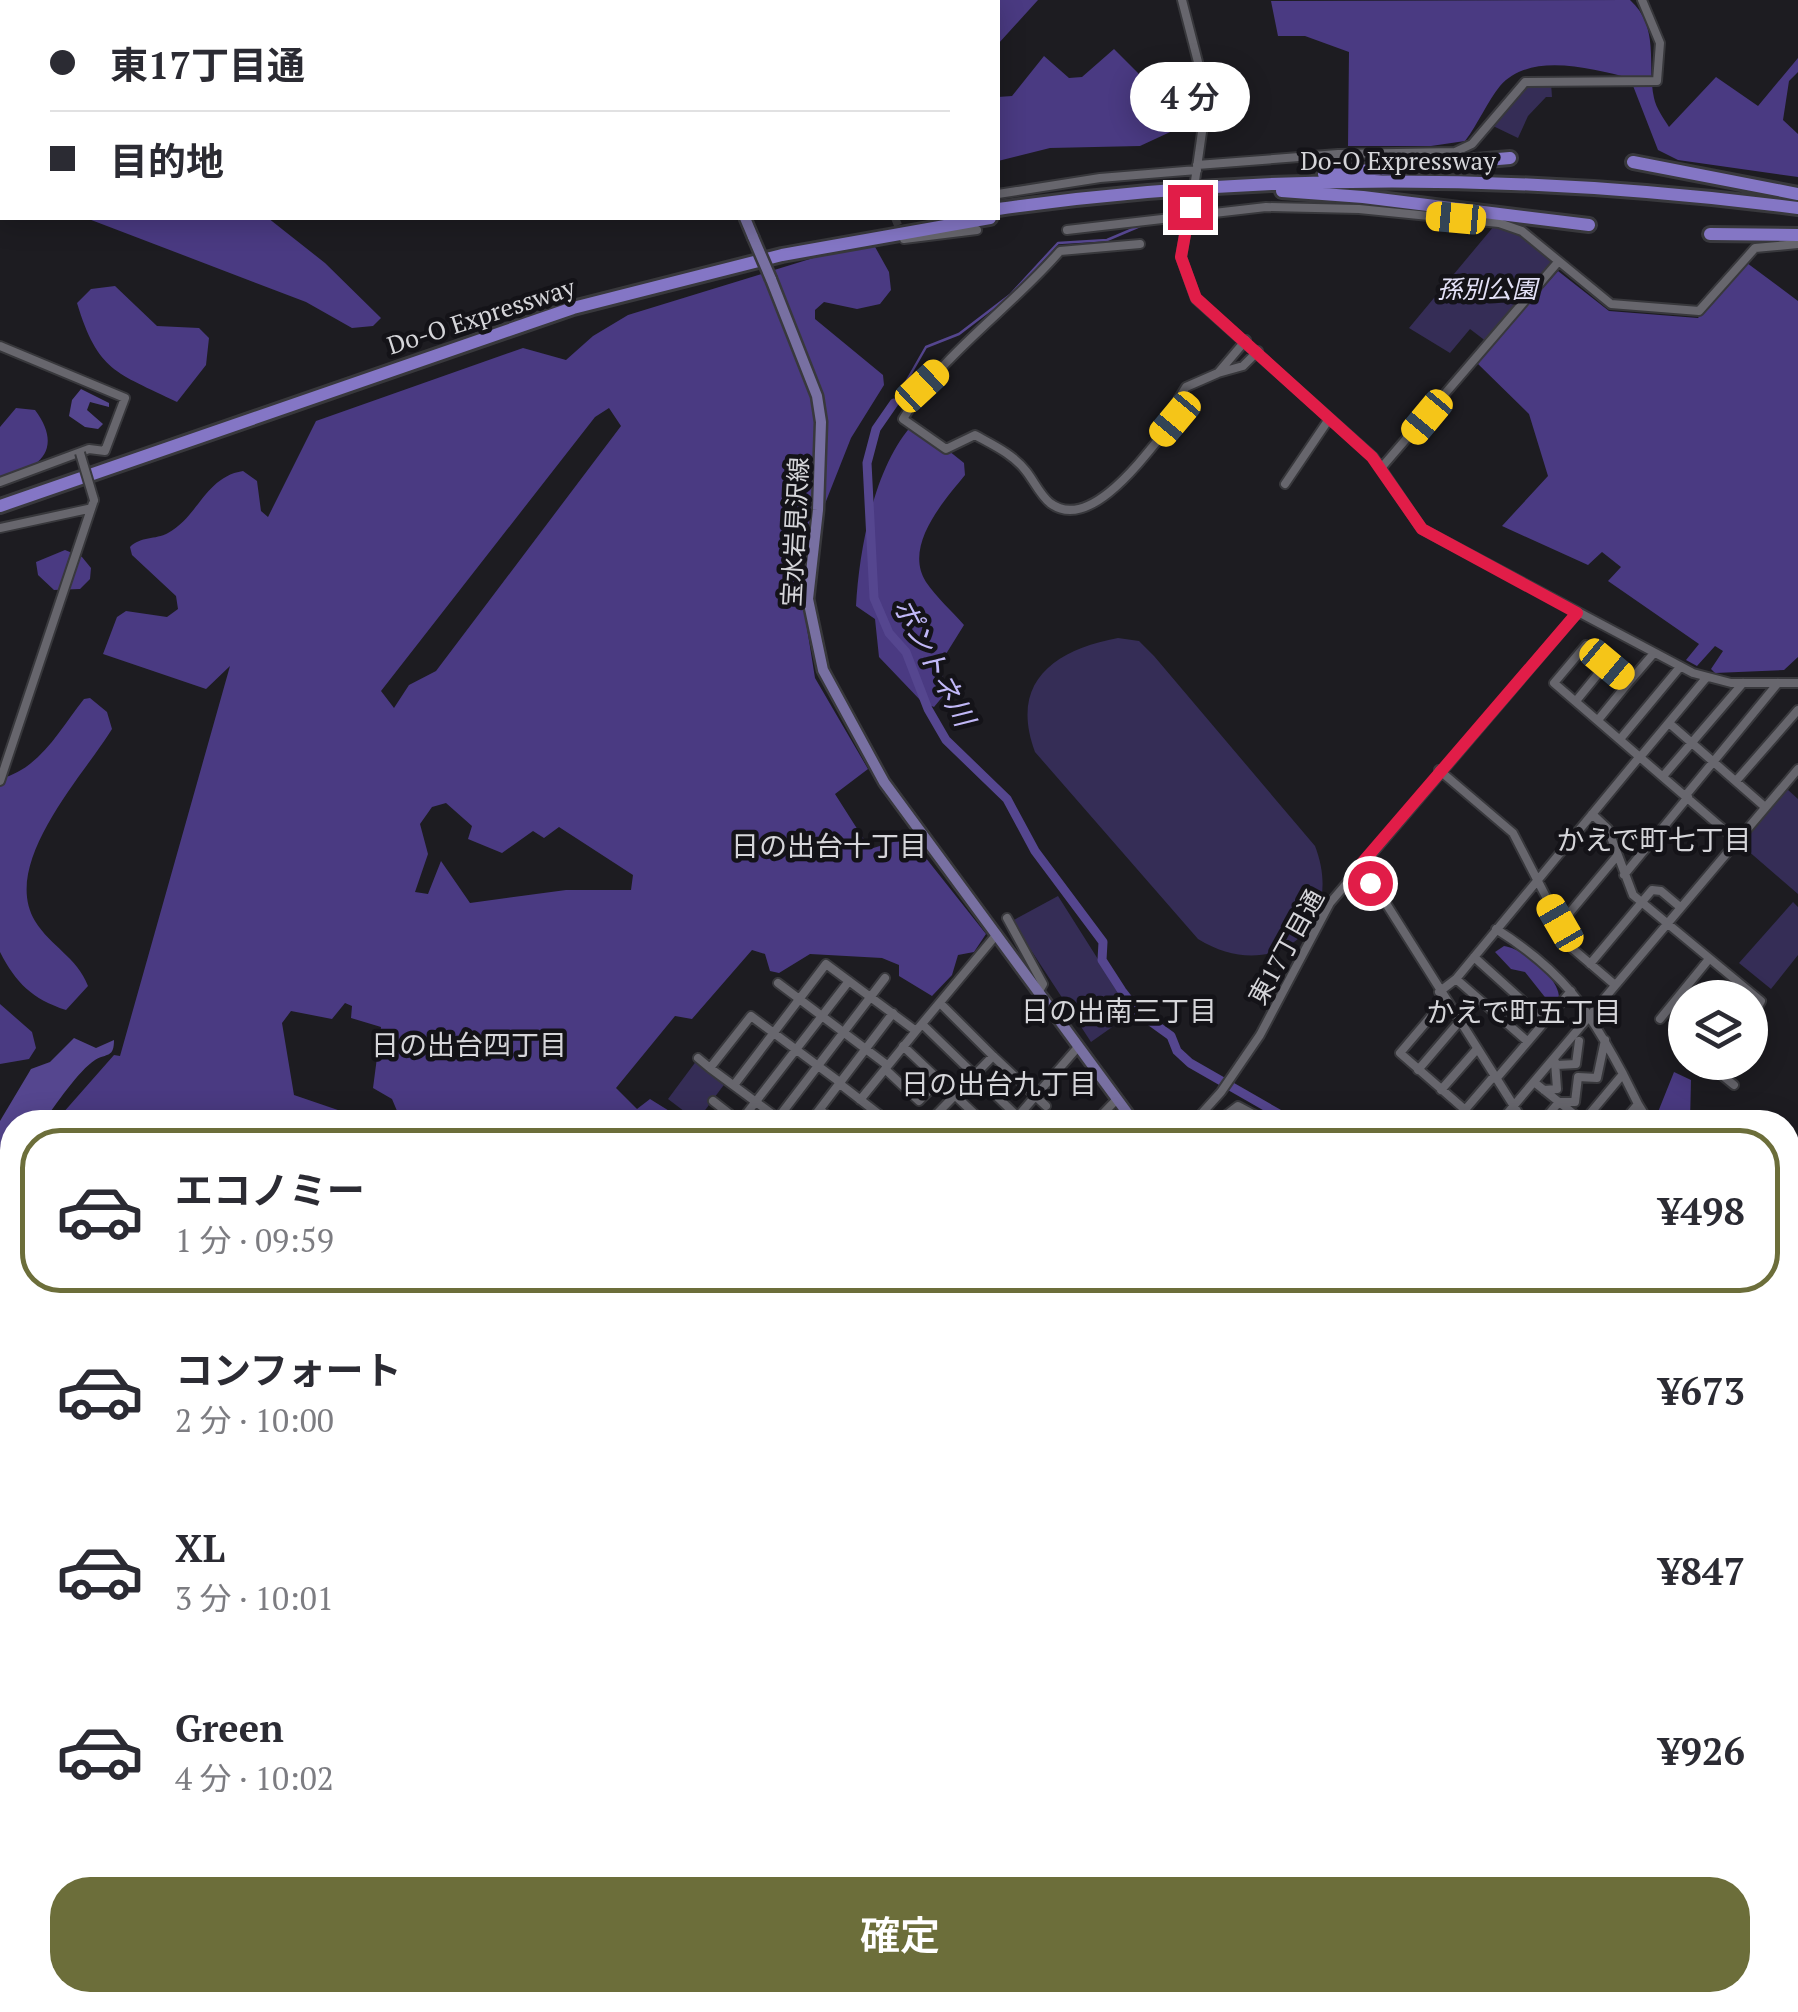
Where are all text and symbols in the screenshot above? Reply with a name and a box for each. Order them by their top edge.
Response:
text: 東17丁目通 [110,40,305,90]
callout: 4 分 [1130,62,1250,132]
text: 4 分 [1161,76,1219,118]
text: 目的地 [110,136,224,186]
street label: Do-O Expressway [1300,144,1496,177]
route end [1168,185,1213,230]
car [1425,200,1487,236]
street label: Do-O Expressway [383,269,579,361]
park label: 孫別公園 [1437,272,1540,305]
car [890,355,954,417]
car [1396,384,1458,450]
car [1144,386,1206,452]
street label: 宝水岩見沢線 [774,456,815,608]
water label: ポントネ川 [885,591,985,735]
car [1574,633,1640,695]
district label: かえで町七丁目 [1556,821,1752,858]
district label: 日の出台十丁目 [731,827,927,864]
route start [1348,861,1393,906]
street label: 東17丁目通 [1240,883,1331,1010]
car [1532,890,1588,956]
map controls [1668,980,1768,1080]
button: layers [1668,980,1768,1080]
district label: 日の出南三丁目 [1021,992,1217,1029]
district label: かえで町五丁目 [1426,993,1622,1030]
district label: 日の出台四丁目 [371,1026,567,1063]
district label: 日の出台九丁目 [901,1065,1097,1102]
text: エコノミー [175,1165,365,1215]
icon: car [55,1166,145,1256]
text: ¥498 [1659,1186,1745,1236]
text: 1 分 · 09:59 [175,1219,334,1261]
text: コンフォート [175,1345,402,1395]
icon: car [55,1346,145,1436]
text: ¥673 [1659,1366,1745,1416]
text: 2 分 · 10:00 [175,1399,334,1441]
text: XL [175,1523,225,1573]
icon: car [55,1526,145,1616]
text: ¥847 [1659,1546,1745,1596]
text: 3 分 · 10:01 [175,1577,334,1619]
text: Green [175,1703,284,1753]
icon: car [55,1706,145,1796]
text: ¥926 [1659,1726,1745,1776]
text: 4 分 · 10:02 [175,1757,334,1799]
button: 確定 [50,1877,1750,1992]

